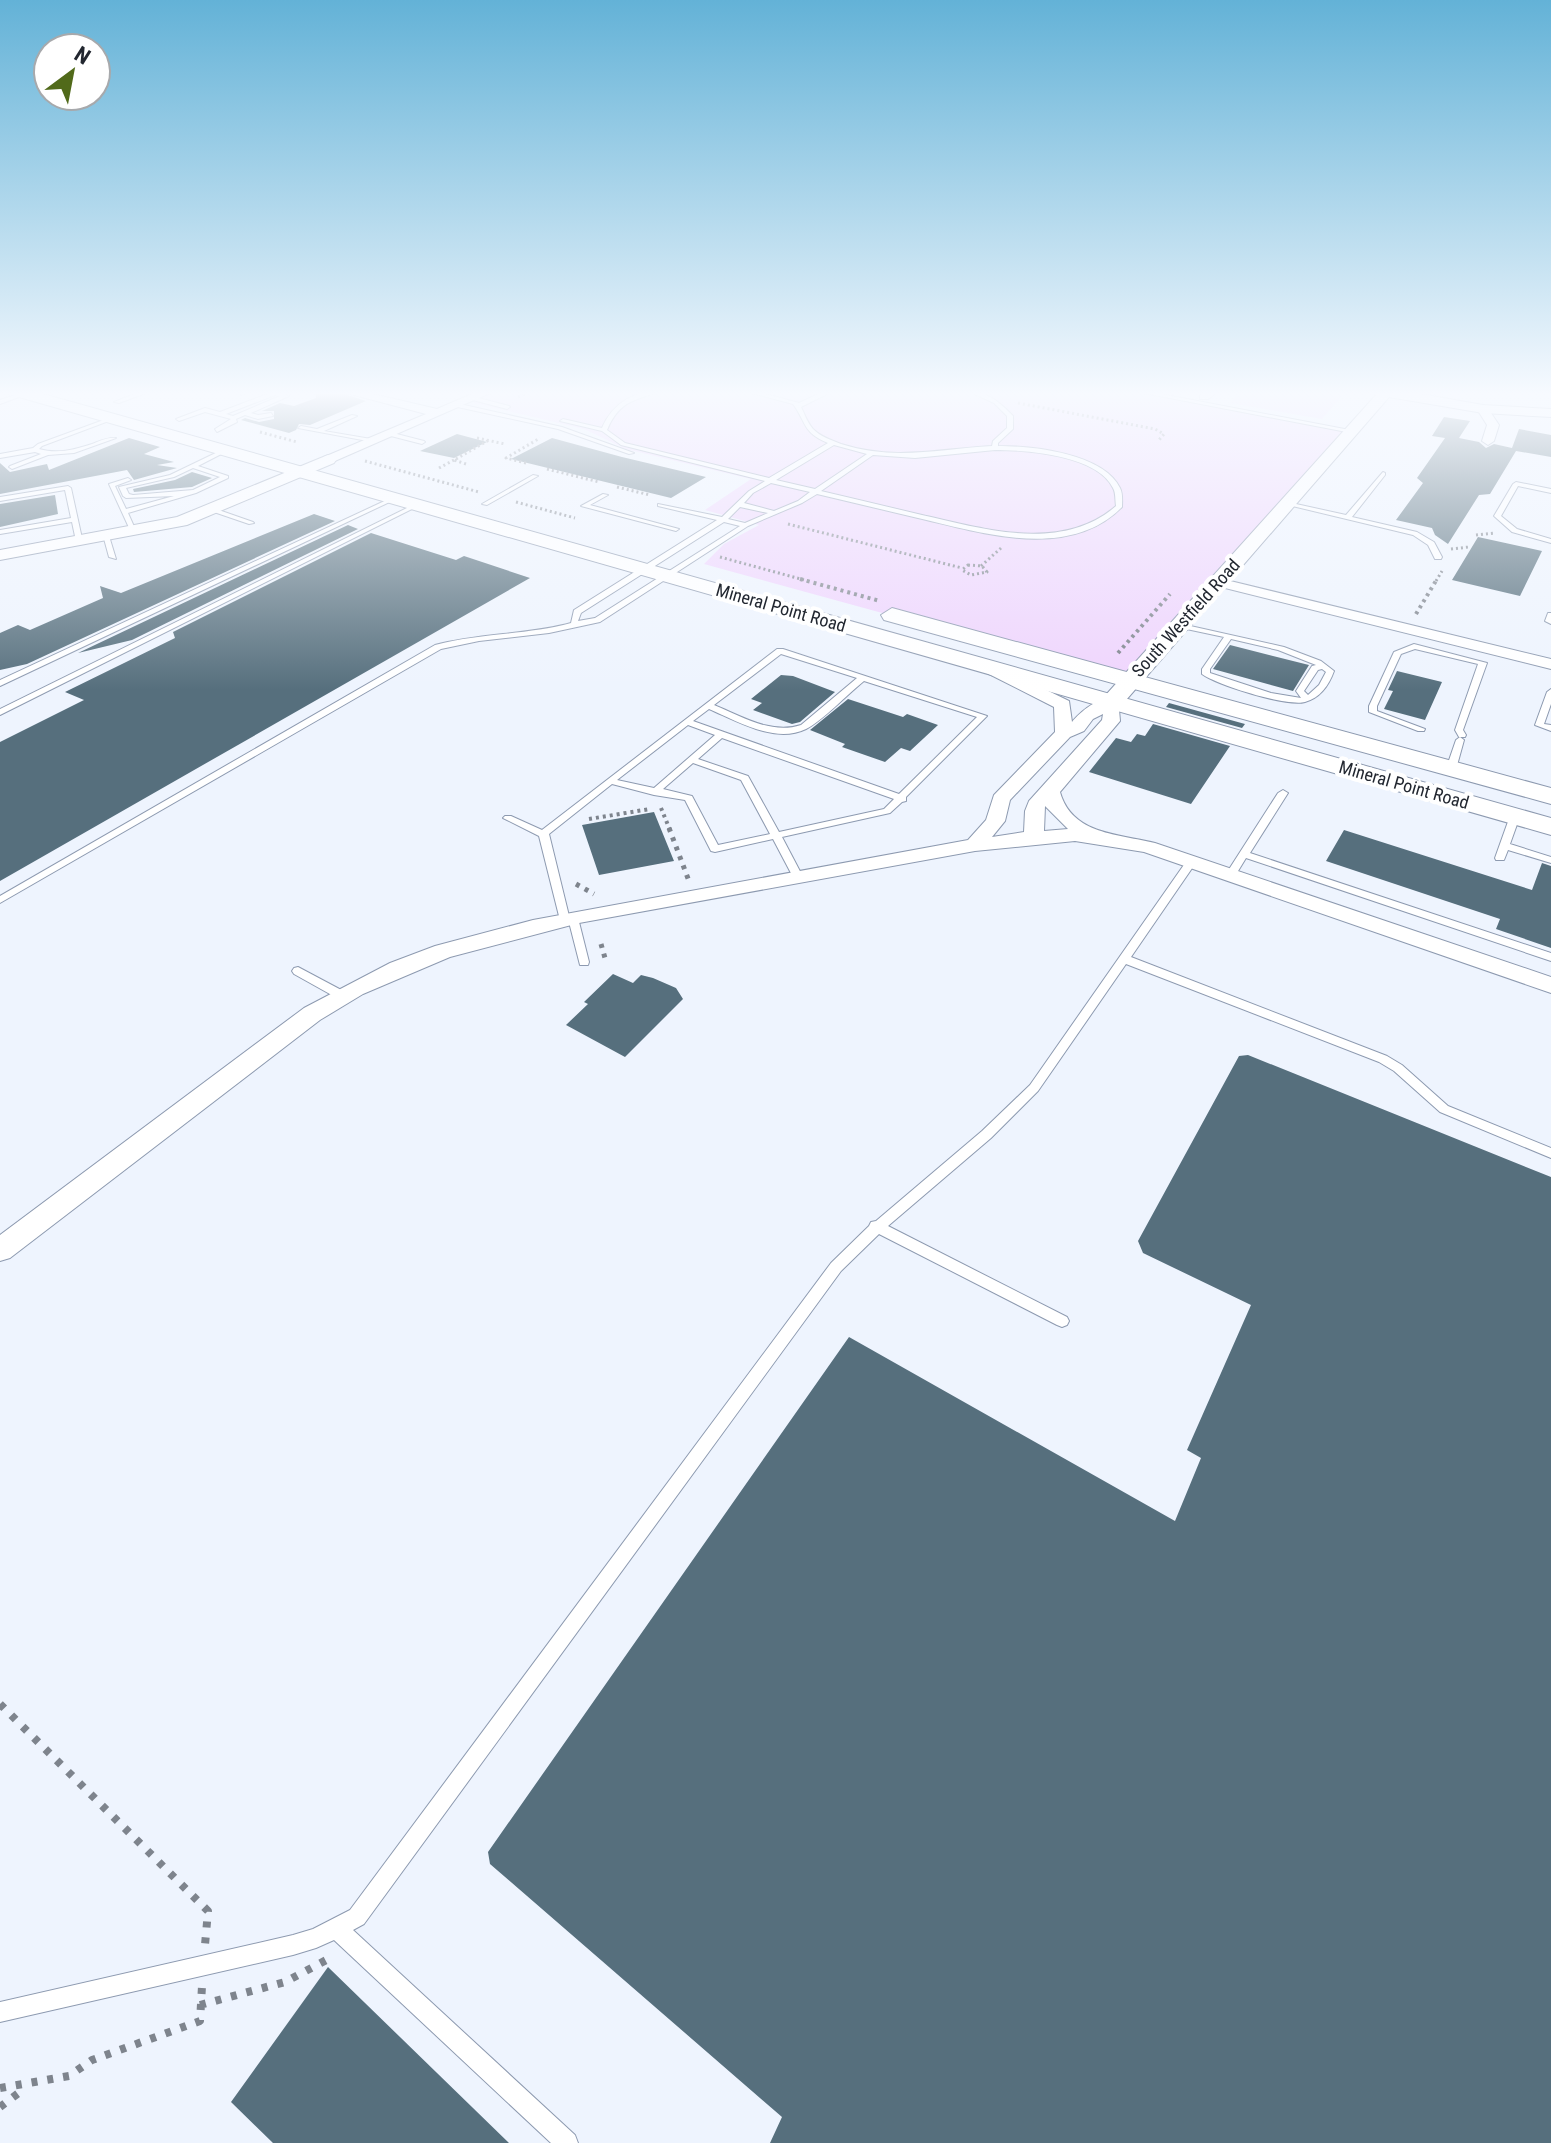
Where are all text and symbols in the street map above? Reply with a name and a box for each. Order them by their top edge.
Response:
north arrow [32,32,112,112]
text: N [70,41,95,70]
street label: South Westfield Road [1127,554,1244,681]
street label: Mineral Point Road [714,579,849,636]
street label: Mineral Point Road [1337,756,1472,813]

